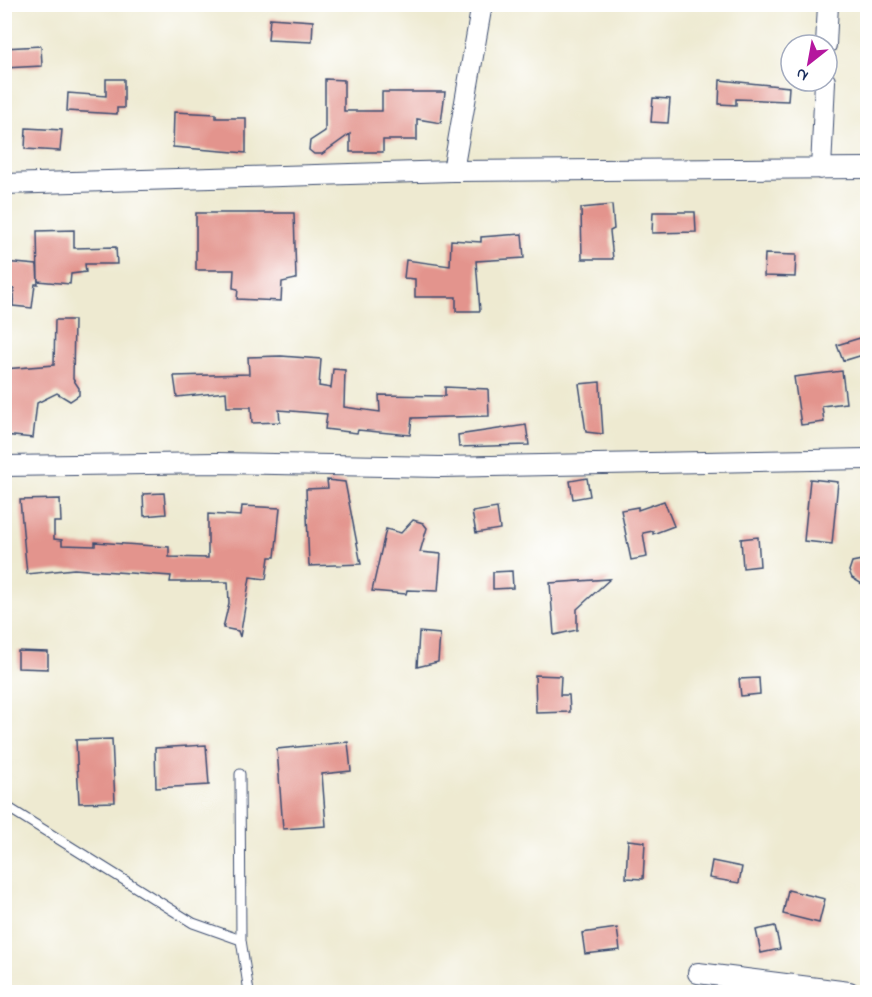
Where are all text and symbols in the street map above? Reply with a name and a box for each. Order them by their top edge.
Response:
north arrow [779,33,839,93]
text: N [791,61,813,87]

